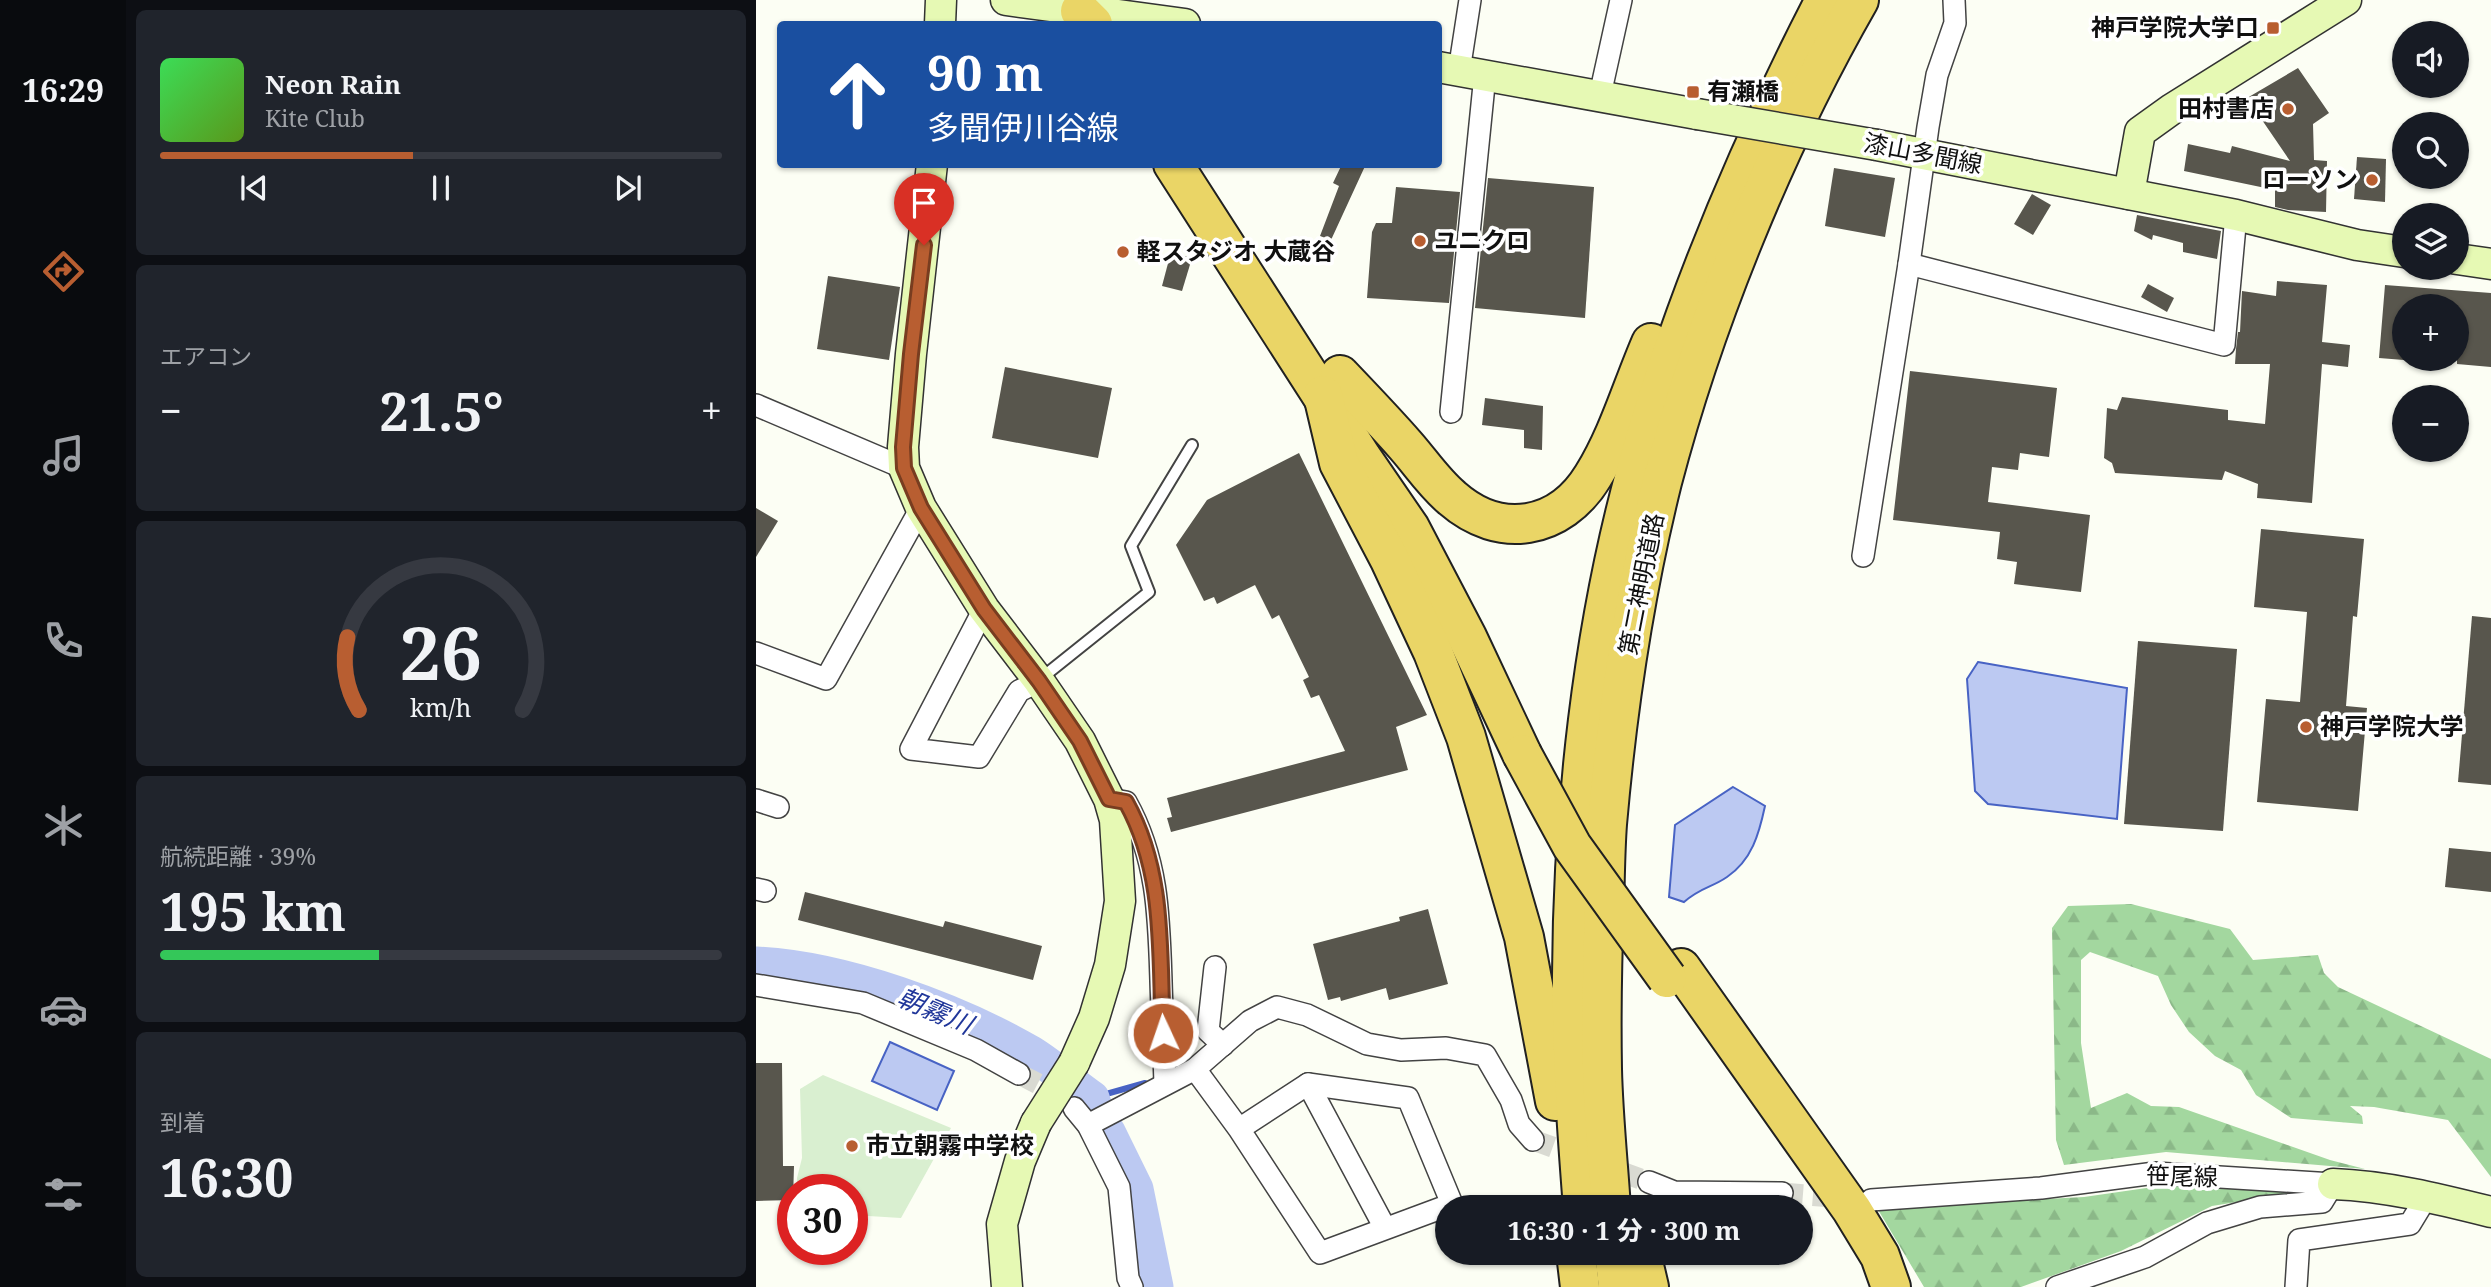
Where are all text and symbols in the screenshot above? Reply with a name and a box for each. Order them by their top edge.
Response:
place label: 神戸学院大学口 [2091,10,2259,43]
marker: 神戸学院大学口 [2265,20,2281,36]
map controls [2392,21,2469,462]
button: sound [2392,21,2469,98]
text: 90 m [927,39,1043,105]
icon: ahead [812,49,903,140]
text: Neon Rain [265,66,401,102]
text: 16:29 [22,68,104,111]
place label: 有瀬橋 [1707,74,1779,107]
marker: 有瀬橋 [1685,84,1701,100]
place label: 田村書店 [2178,91,2274,124]
marker: 田村書店 [2280,101,2296,117]
text: Kite Club [265,102,365,134]
text: 多聞伊川谷線 [927,105,1119,148]
button: search [2392,112,2469,189]
street label: 漆山多聞線 [1861,125,1985,180]
place label: ローソン [2262,162,2358,195]
icon: previous [235,169,273,207]
icon: pause [422,169,460,207]
icon: next [609,169,647,207]
marker: ローソン [2364,172,2380,188]
pin [894,173,954,245]
icon: arrive [905,184,943,222]
button: layers [2392,203,2469,280]
place label: ユニクロ [1434,223,1530,256]
marker: ユニクロ [1412,233,1428,249]
place label: 軽スタジオ 大蔵谷 [1137,234,1335,267]
marker: 軽スタジオ 大蔵谷 [1115,244,1131,260]
icon: directions [39,247,88,296]
button: + [2392,294,2469,371]
text: エアコン [160,340,252,372]
text: 21.5° [379,375,504,446]
text: − [160,384,182,436]
text: + [701,384,722,436]
button: − [2392,385,2469,462]
icon: music [39,431,88,480]
street label: 第二神明道路 [1611,510,1670,658]
text: 26 [400,602,482,701]
icon: phone [39,616,88,665]
text: km/h [410,689,472,723]
place label: 神戸学院大学 [2320,709,2464,742]
marker: 神戸学院大学 [2298,719,2314,735]
icon: climate [39,801,88,850]
text: 航続距離 · 39% [160,840,316,872]
text: 195 km [160,875,346,946]
water label: 朝霧川 [892,978,981,1043]
icon: car [39,985,88,1034]
position arrow [1126,996,1200,1070]
text: 到着 [160,1106,206,1138]
place label: 市立朝霧中学校 [866,1128,1034,1161]
marker: 市立朝霧中学校 [844,1138,860,1154]
text: 16:30 [160,1141,293,1212]
street label: 笹尾線 [2146,1158,2218,1193]
icon: filters [39,1170,88,1219]
speed limit sign: 30 [777,1174,868,1265]
text: 16:30 · 1 分 · 300 m [1508,1212,1740,1248]

